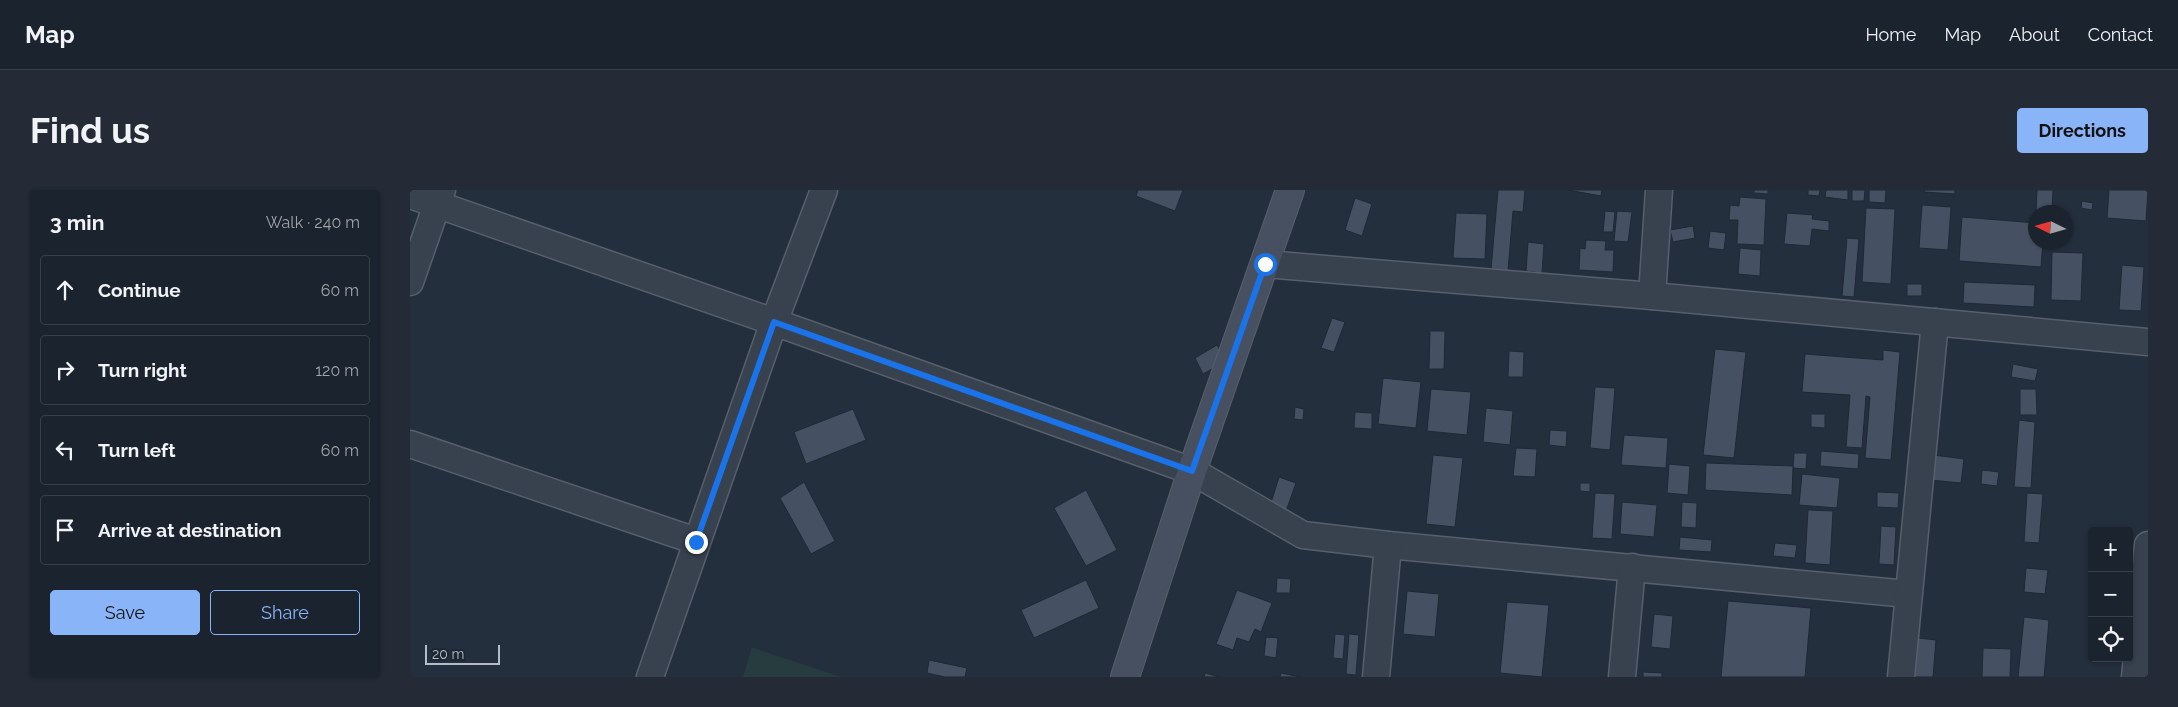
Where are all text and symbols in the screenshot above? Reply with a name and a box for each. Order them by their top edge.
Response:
text: Map [25,20,75,49]
text: Home [1865,24,1916,45]
text: Map [1944,24,1981,45]
text: About [2009,24,2060,45]
text: Contact [2088,24,2153,45]
button: Directions [2017,108,2148,153]
text: Find us [30,110,150,151]
north arrow [2028,205,2073,250]
text: 3 min [50,210,104,235]
text: Walk · 240 m [266,213,360,232]
route start [1254,253,1277,276]
icon: ahead [51,276,79,304]
text: Continue [98,279,181,301]
text: 60 m [321,281,359,300]
icon: right [51,356,79,384]
text: Turn right [98,359,187,381]
text: 120 m [315,361,359,380]
icon: left [51,436,79,464]
text: Turn left [98,439,175,461]
text: 60 m [321,441,359,460]
icon: arrive [51,516,79,544]
text: Arrive at destination [98,519,282,541]
map controls [2088,527,2133,662]
button: + [2088,527,2133,572]
route end [685,531,708,554]
button: − [2088,572,2133,617]
button: Save [50,590,200,635]
button: Share [210,590,360,635]
button: locate [2088,617,2133,662]
scale bar [425,642,500,665]
text: 20 m [432,646,464,662]

